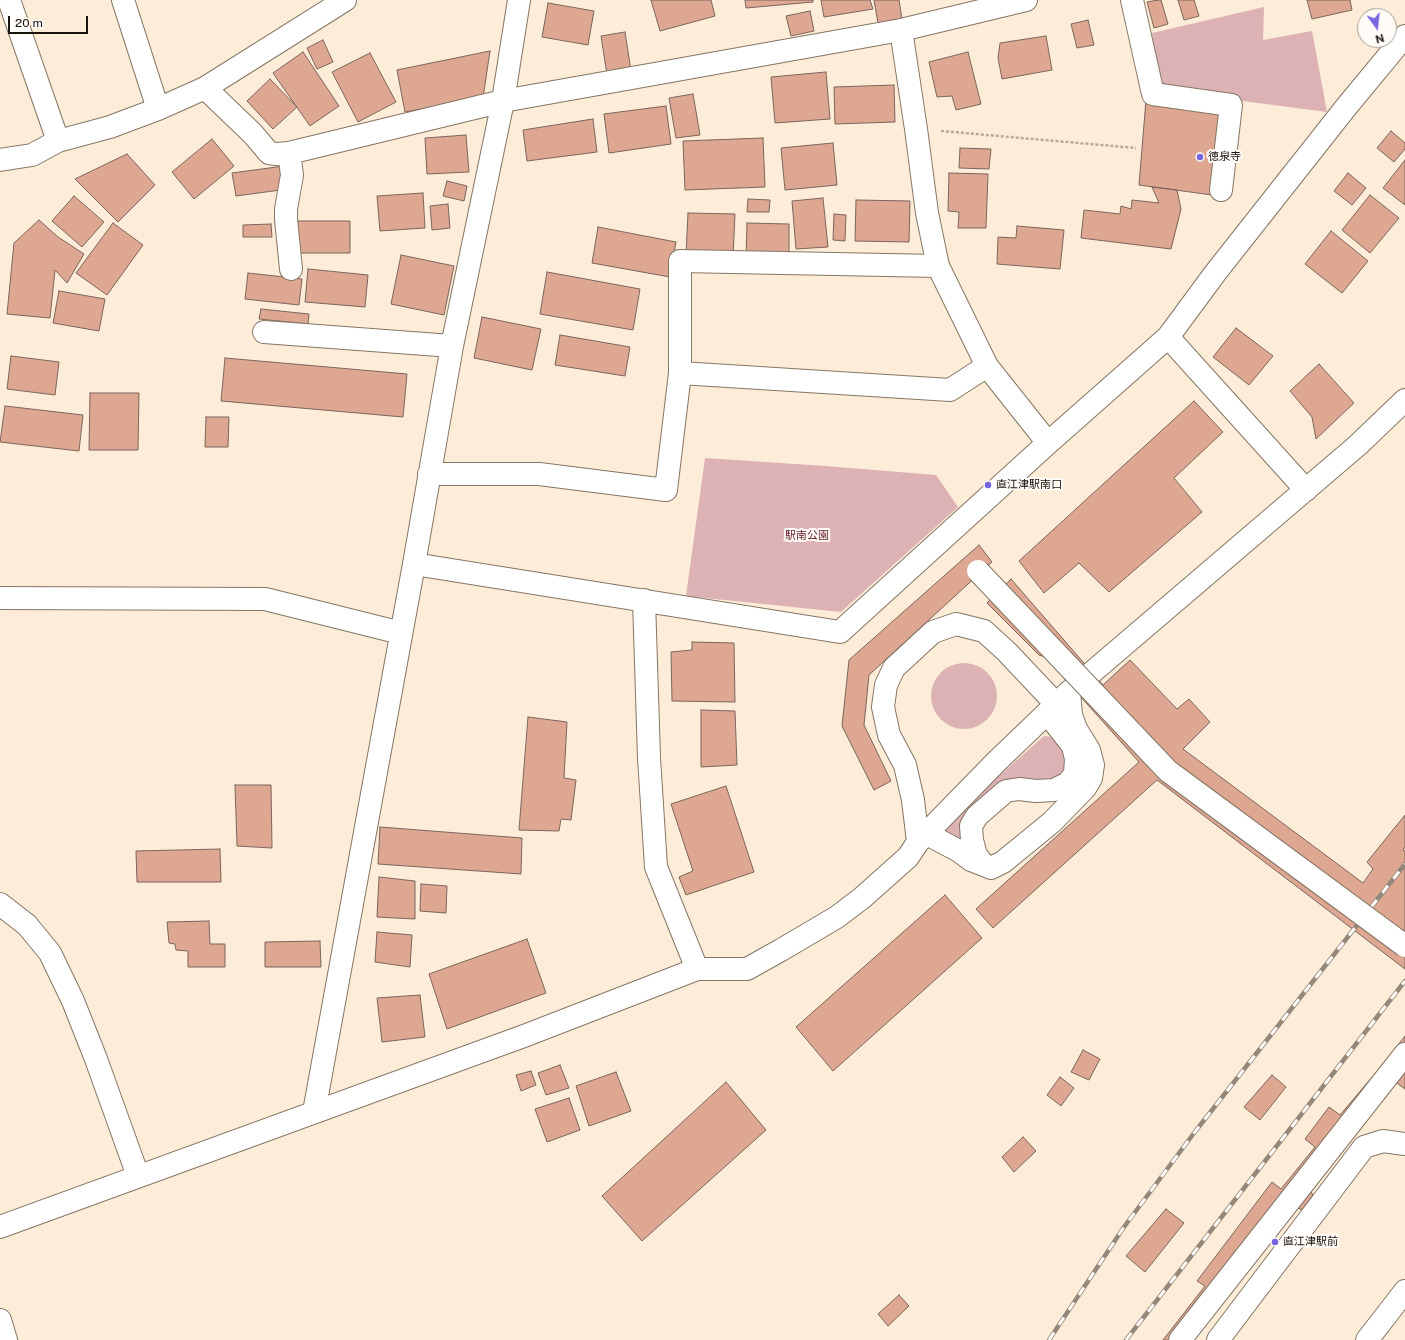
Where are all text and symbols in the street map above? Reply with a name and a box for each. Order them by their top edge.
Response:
scale bar [10,8,90,34]
north arrow [1357,8,1397,48]
text: 20 m [15,16,43,30]
text: N [1374,32,1386,46]
place label: 徳泉寺 [1208,150,1241,164]
marker: 徳泉寺 [1195,152,1205,162]
place label: 直江津駅南口 [996,478,1062,492]
marker: 直江津駅南口 [983,480,993,490]
park label: 駅南公園 [785,529,829,543]
place label: 直江津駅前 [1283,1235,1338,1249]
marker: 直江津駅前 [1270,1237,1280,1247]

